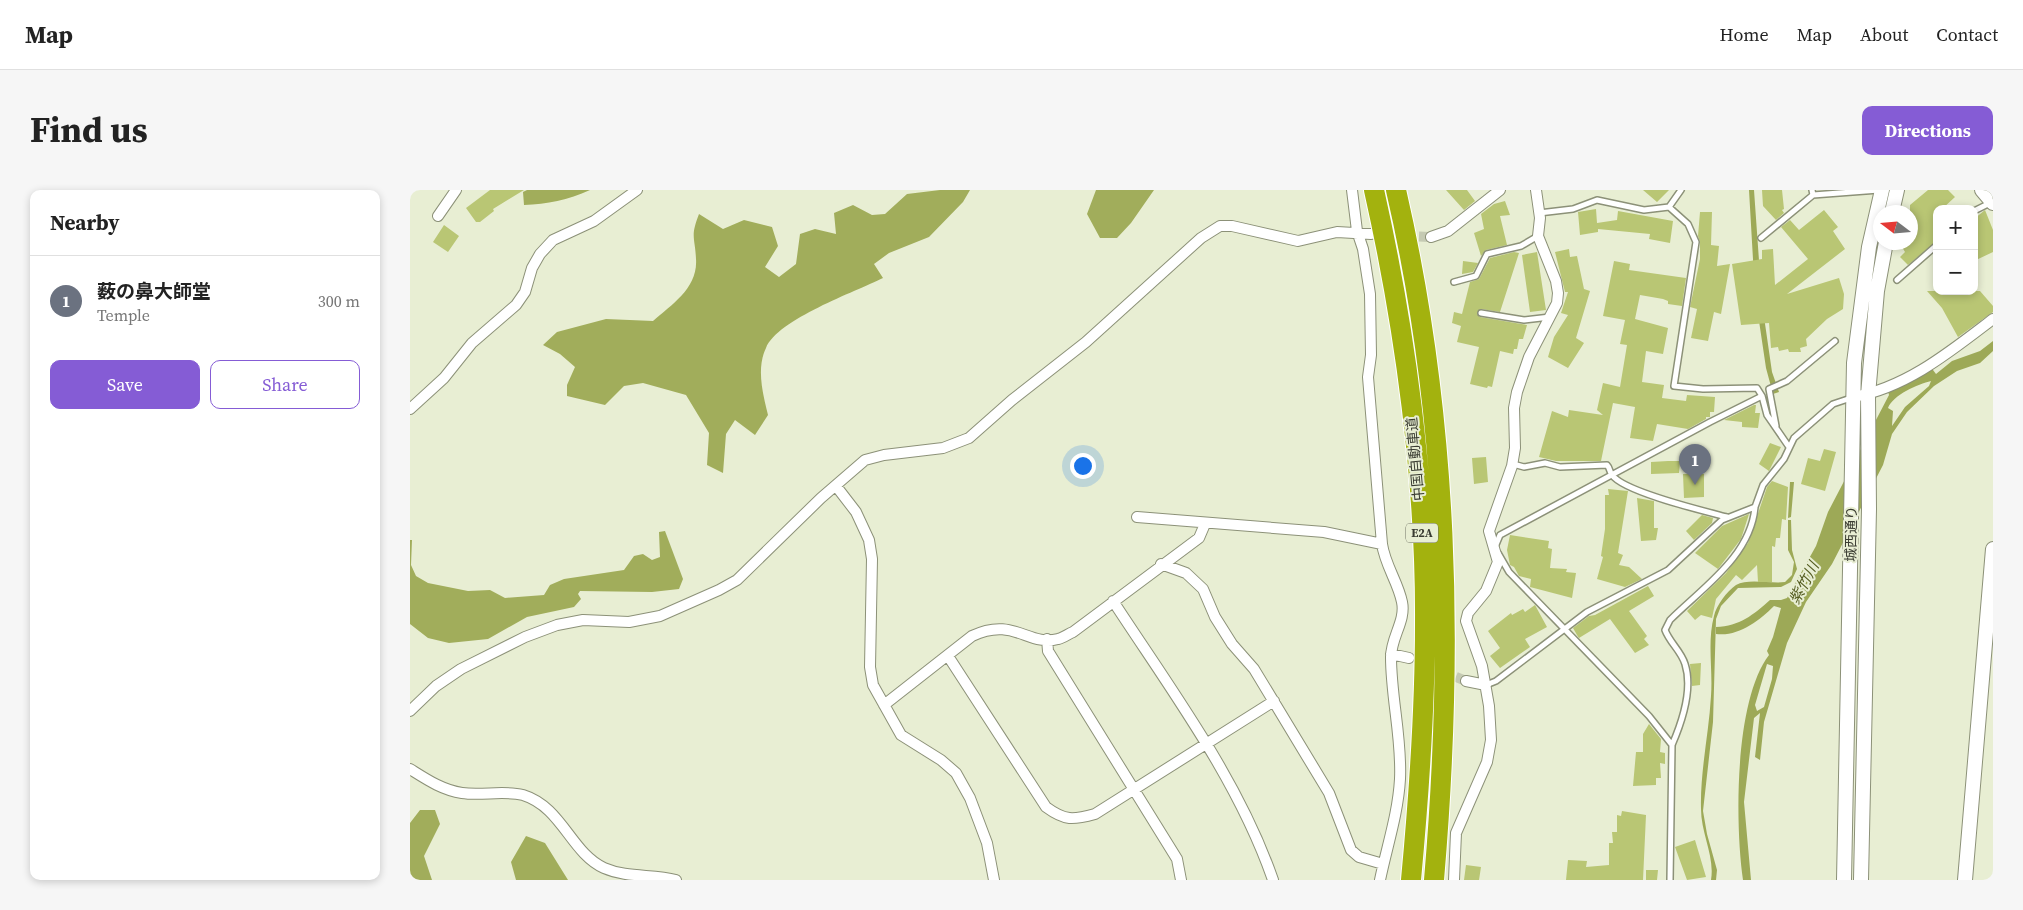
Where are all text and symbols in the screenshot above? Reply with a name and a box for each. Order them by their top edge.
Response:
text: Map [25,18,73,51]
text: Home [1720,22,1769,47]
text: Map [1797,22,1832,47]
text: About [1860,22,1908,47]
text: Contact [1936,22,1998,47]
text: Find us [30,106,148,154]
button: Directions [1862,106,1993,155]
north arrow [1873,205,1918,250]
map controls [1933,205,1978,295]
button: + [1933,205,1978,250]
text: Nearby [50,208,120,237]
button: − [1933,250,1978,295]
text: 薮の鼻大師堂 [97,278,211,304]
text: 1 [62,290,70,312]
text: 300 m [318,290,360,312]
text: Temple [97,304,150,326]
button: Save [50,360,200,409]
button: Share [210,360,360,409]
street label: 中国自動車道 [1401,416,1429,502]
pin: 1 [1679,444,1711,485]
your location [1070,453,1096,479]
street label: 城西通り [1841,506,1861,562]
road number: E2A [1406,523,1438,542]
water label: 紫竹川 [1784,556,1824,608]

